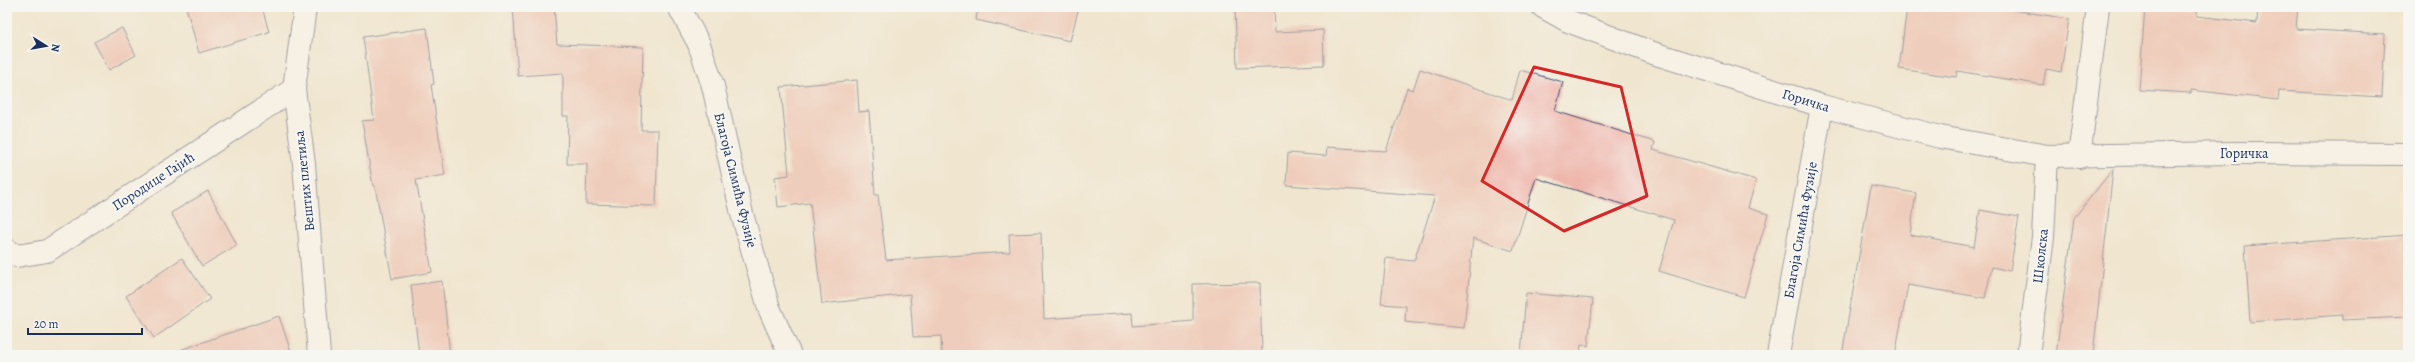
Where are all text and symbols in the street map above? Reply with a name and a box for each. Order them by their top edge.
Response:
north arrow [26,26,66,66]
text: N [47,42,63,53]
street label: Горичка [1780,84,1832,117]
street label: Благоја Симића Фузије [710,111,762,250]
street label: Вештих плетиља [290,129,319,232]
street label: Горичка [2220,144,2269,163]
street label: Породице Гајић [108,147,199,215]
street label: Благоја Симића Фузије [1779,160,1822,300]
street label: Школска [2028,227,2053,285]
scale bar [28,310,142,336]
text: 20 m [34,316,58,332]

